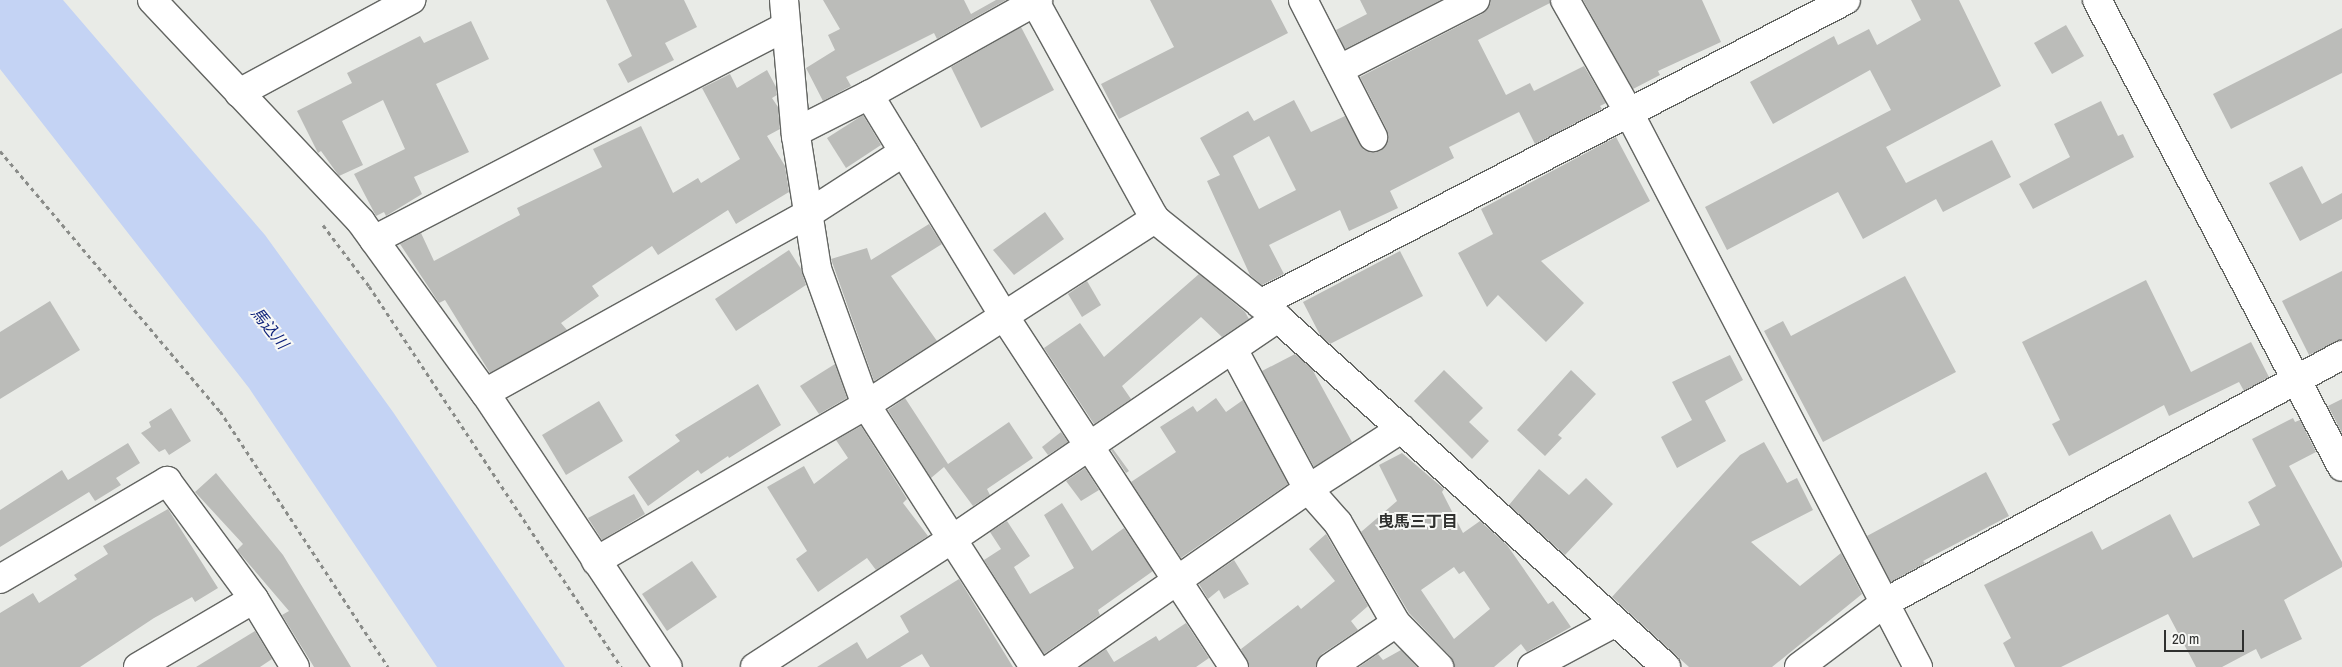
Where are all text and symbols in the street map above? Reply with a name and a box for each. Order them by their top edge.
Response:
water label: 馬込川 [247,303,293,353]
district label: 曳馬三丁目 [1378,511,1458,531]
scale bar [2167,620,2247,652]
text: 20 m [2172,628,2199,649]

